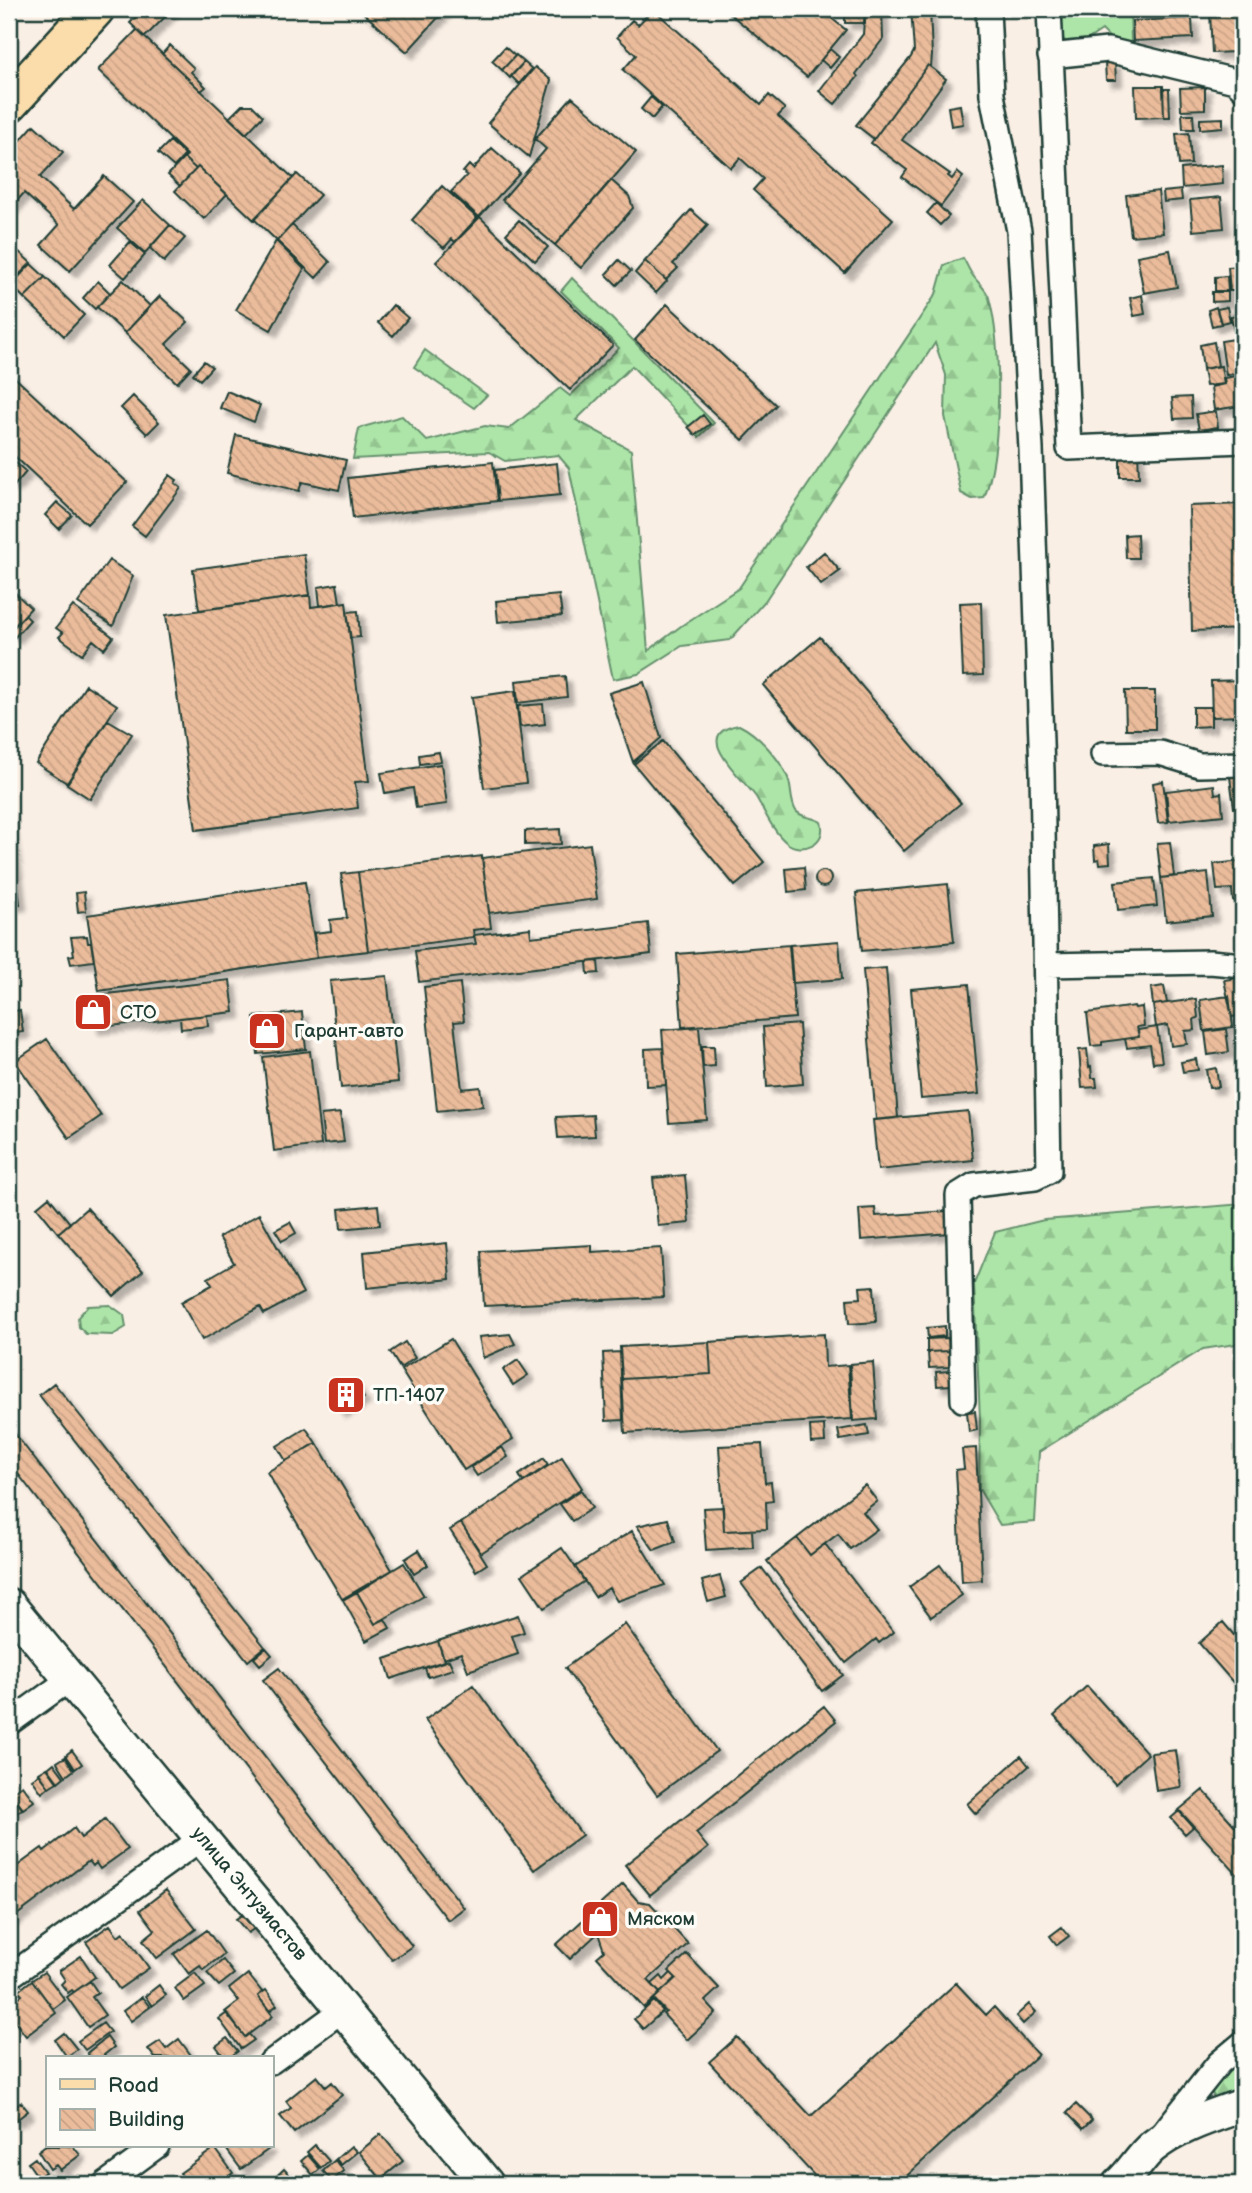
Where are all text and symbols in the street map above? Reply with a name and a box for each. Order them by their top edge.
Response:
shop icon: СТО [72,991,114,1033]
place label: СТО [120,1001,157,1024]
shop icon: Гарант-авто [246,1010,288,1052]
place label: Гарант-авто [294,1020,404,1043]
building icon: ТП-1407 [325,1374,367,1416]
place label: ТП-1407 [373,1384,445,1407]
street label: улица Энтузиастов [186,1822,312,1966]
shop icon: Мяском [579,1898,621,1940]
place label: Мяском [627,1908,695,1931]
legend [46,2056,273,2148]
text: Road [108,2073,159,2098]
text: Building [108,2107,184,2132]

